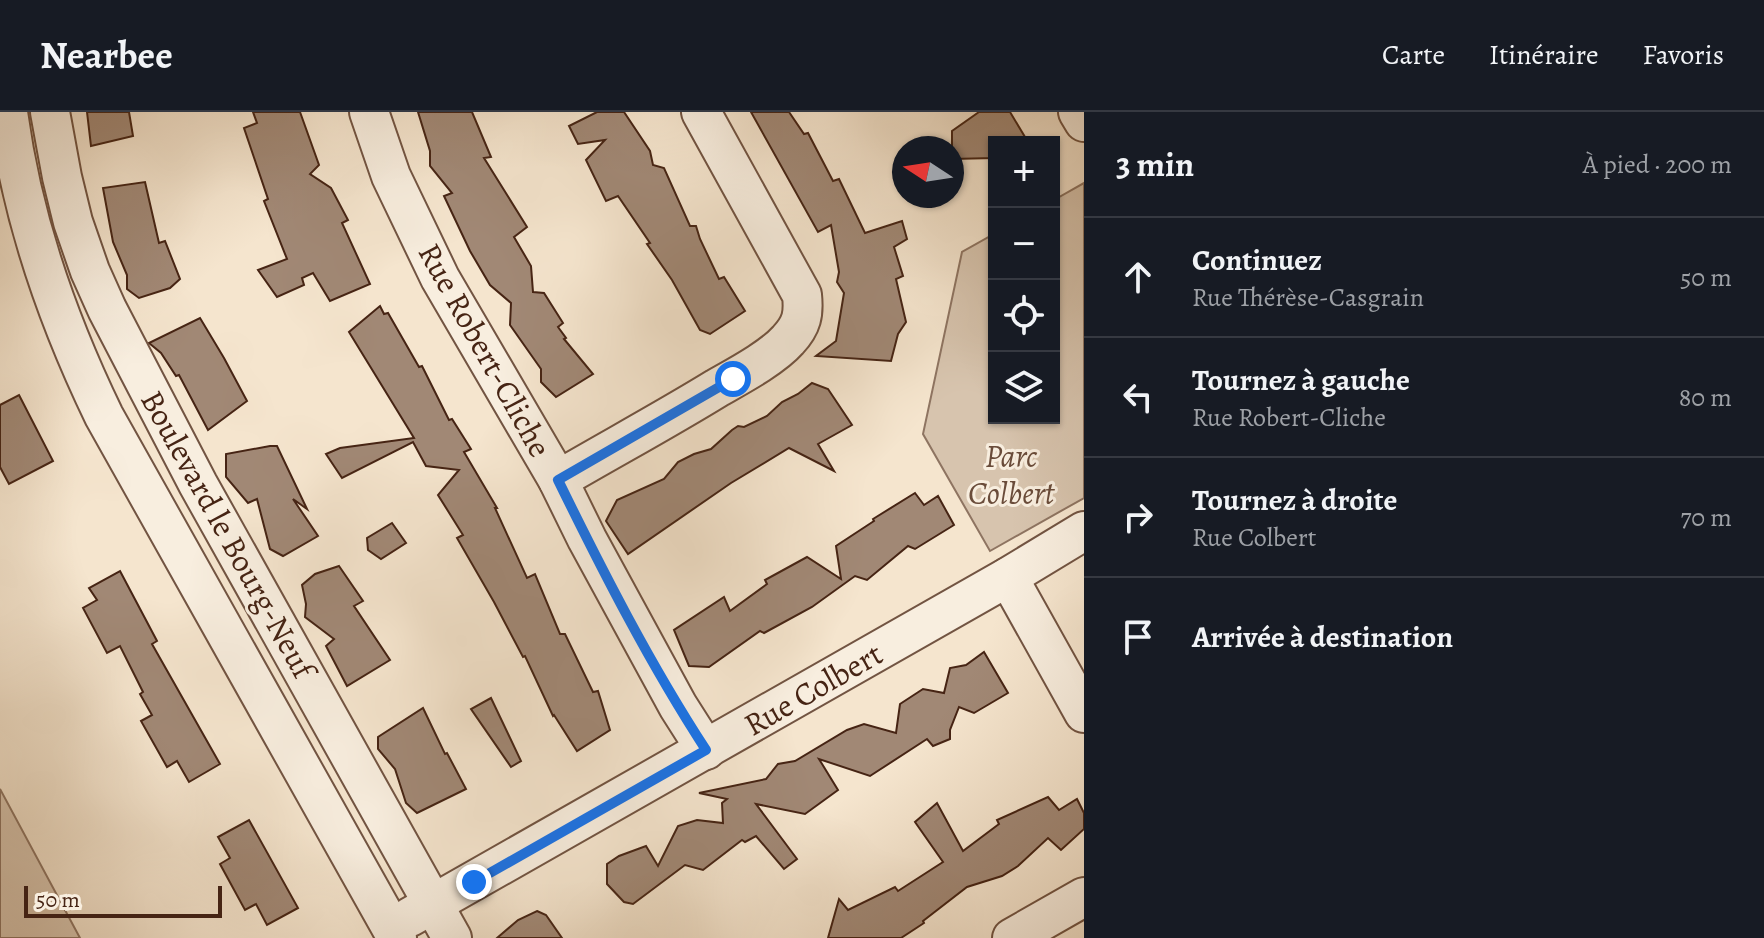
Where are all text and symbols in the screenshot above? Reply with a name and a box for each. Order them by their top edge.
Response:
text: Nearbee [40,29,173,81]
text: Carte [1382,36,1445,74]
text: Itinéraire [1489,36,1599,74]
text: Favoris [1643,36,1724,74]
north arrow [892,136,964,208]
map controls [988,136,1060,424]
button: + [988,136,1060,208]
text: 3 min [1116,141,1194,188]
text: À pied · 200 m [1583,147,1732,182]
button: − [988,208,1060,280]
street label: Rue Robert-Cliche [408,235,562,465]
text: Continuez [1192,240,1322,280]
icon: ahead [1116,255,1160,299]
text: 50 m [1680,260,1732,295]
button: locate [988,280,1060,352]
text: Rue Thérèse-Casgrain [1192,280,1424,315]
button: layers [988,352,1060,424]
text: Tournez à gauche [1192,360,1410,400]
route start [715,361,751,397]
icon: left [1116,375,1160,419]
text: 80 m [1679,380,1732,415]
street label: Boulevard le Bourg-Neuf [130,382,328,690]
text: Rue Robert-Cliche [1192,400,1386,435]
park label: Parc Colbert [968,434,1056,515]
text: Tournez à droite [1192,480,1397,520]
icon: right [1116,495,1160,539]
text: 70 m [1680,500,1732,535]
text: Rue Colbert [1192,520,1316,555]
icon: arrive [1116,615,1160,659]
text: Arrivée à destination [1192,617,1453,657]
street label: Rue Colbert [736,632,890,746]
route end [456,864,492,900]
scale bar [24,882,222,918]
text: 50 m [36,885,80,915]

